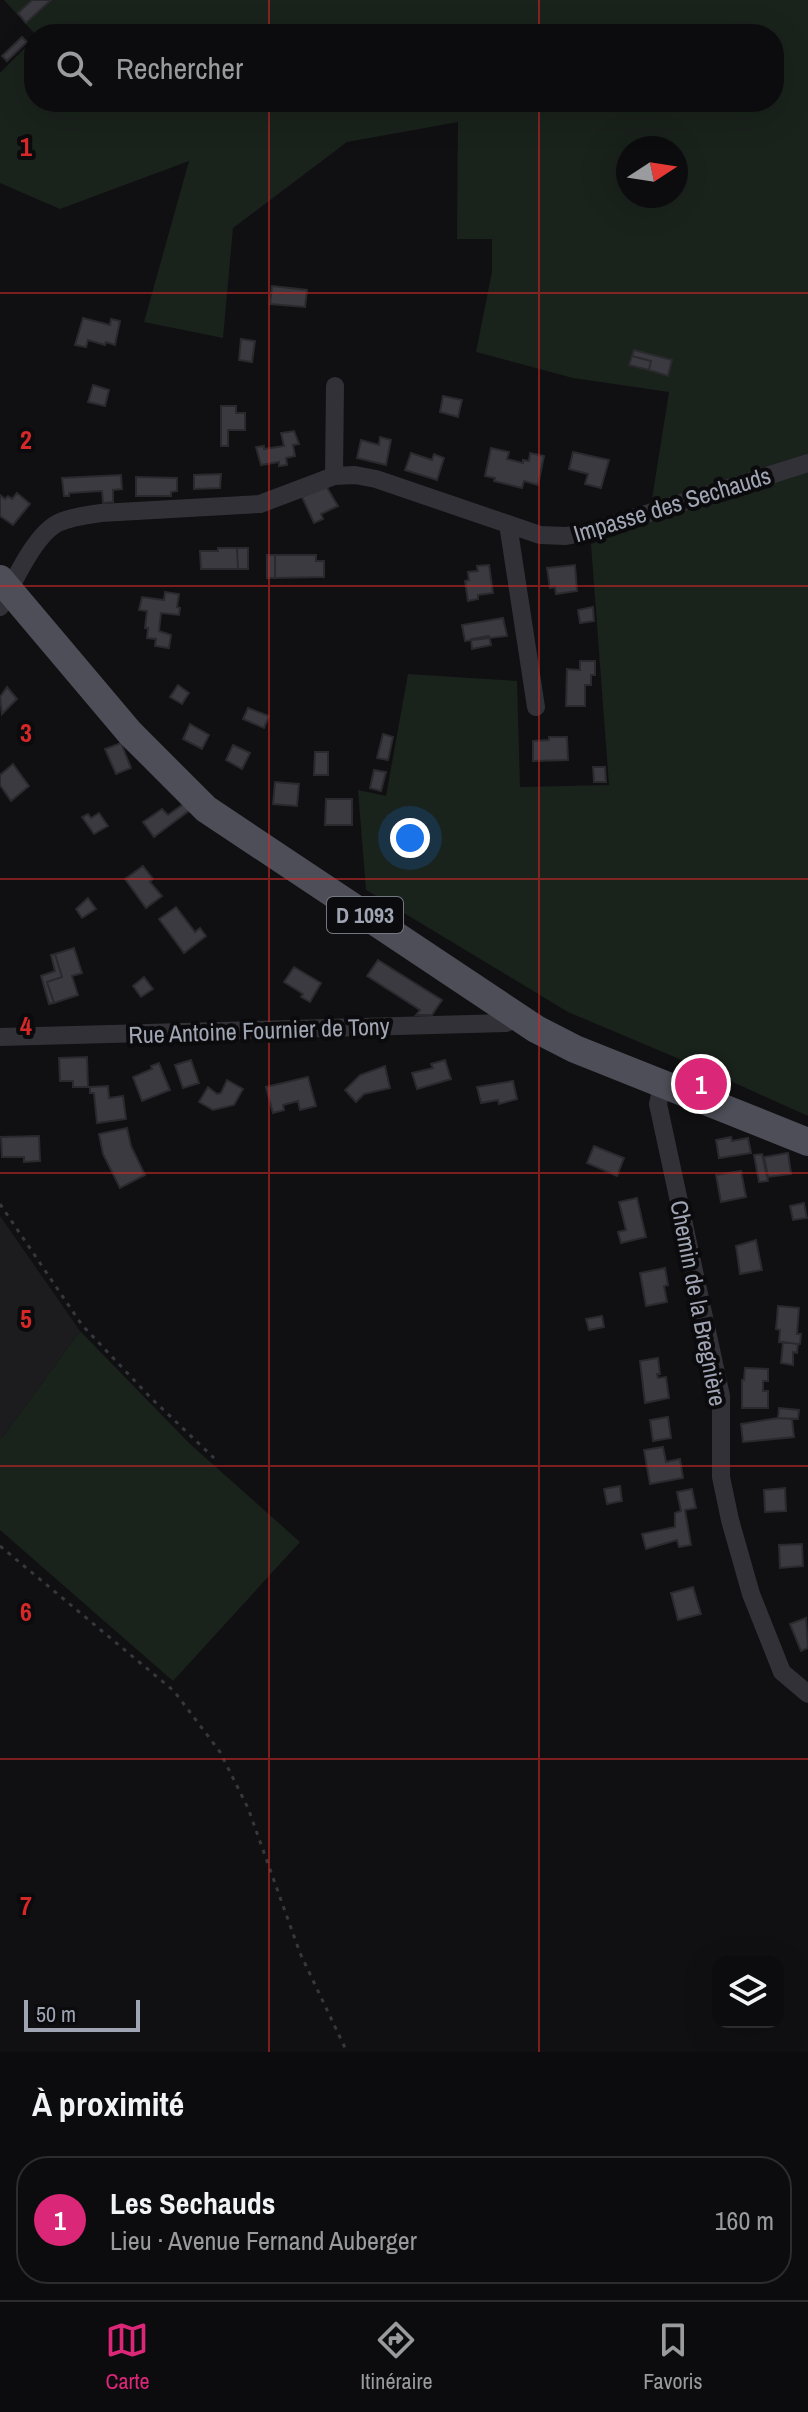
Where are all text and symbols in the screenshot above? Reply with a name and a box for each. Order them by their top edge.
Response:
search box [24,24,784,112]
icon: search [52,46,96,90]
text: Rechercher [116,48,243,88]
text: 1 [20,129,32,164]
north arrow [616,136,688,208]
text: 2 [20,422,32,457]
street label: Impasse des Sechauds [570,459,774,549]
text: 3 [20,715,32,750]
your location [390,818,430,858]
road number: D 1093 [327,897,403,933]
text: 4 [20,1008,32,1043]
street label: Rue Antoine Fournier de Tony [128,1009,390,1051]
pin: 1 [675,1054,727,1114]
street label: Chemin de la Bregnière [663,1197,735,1409]
text: 5 [20,1301,32,1336]
text: 6 [20,1594,32,1629]
text: 7 [20,1888,32,1923]
map controls [712,1956,784,2028]
button: layers [712,1956,784,2028]
scale bar [24,1996,140,2032]
text: 50 m [36,1999,76,2029]
text: À proximité [32,2081,184,2127]
text: Les Sechauds [110,2183,275,2223]
text: 1 [54,2203,66,2238]
text: 160 m [715,2203,774,2238]
text: Lieu · Avenue Fernand Auberger [110,2223,417,2258]
tab: Carte [105,2318,150,2396]
tab: Itinéraire [360,2318,433,2396]
tab: Favoris [643,2318,703,2396]

